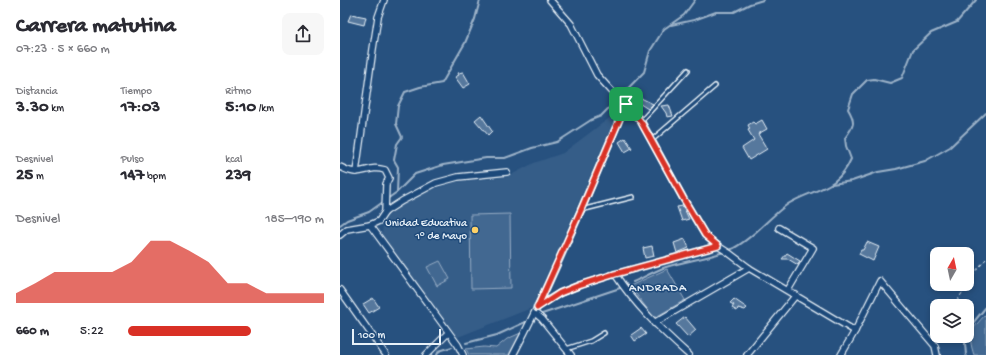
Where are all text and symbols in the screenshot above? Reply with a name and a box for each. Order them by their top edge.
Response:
button: share [282,13,324,55]
text: Carrera matutina [16,14,176,40]
text: 07:23 · 5 × 660 m [16,42,110,57]
text: Distancia [16,86,58,98]
text: Tiempo [121,86,152,98]
text: Ritmo [225,86,252,98]
pin [609,87,643,121]
icon: arrive [615,93,637,115]
text: 3.30 [16,98,49,118]
text: 17:03 [121,98,160,118]
text: 5:10 [225,98,256,118]
text: km [49,103,64,115]
text: /km [256,103,274,115]
text: Desnivel [16,154,53,166]
text: Pulso [121,154,144,166]
text: kcal [225,154,243,166]
text: 25 [16,166,33,186]
text: 147 [121,166,144,186]
text: 239 [225,166,251,186]
text: m [33,171,44,183]
text: bpm [144,171,166,183]
text: Desnivel [16,212,60,227]
text: 185–190 m [265,212,324,227]
place label: Unidad Educativa 1° de Mayo [385,218,468,243]
marker: Unidad Educativa 1° de Mayo [470,225,480,235]
north arrow [930,247,974,291]
map controls [930,247,974,343]
district label: ANDRADA [629,282,687,296]
button: layers [930,299,974,343]
text: 660 m [16,324,49,339]
text: 5:22 [80,324,104,339]
scale bar [352,327,441,346]
text: 100 m [358,330,385,342]

